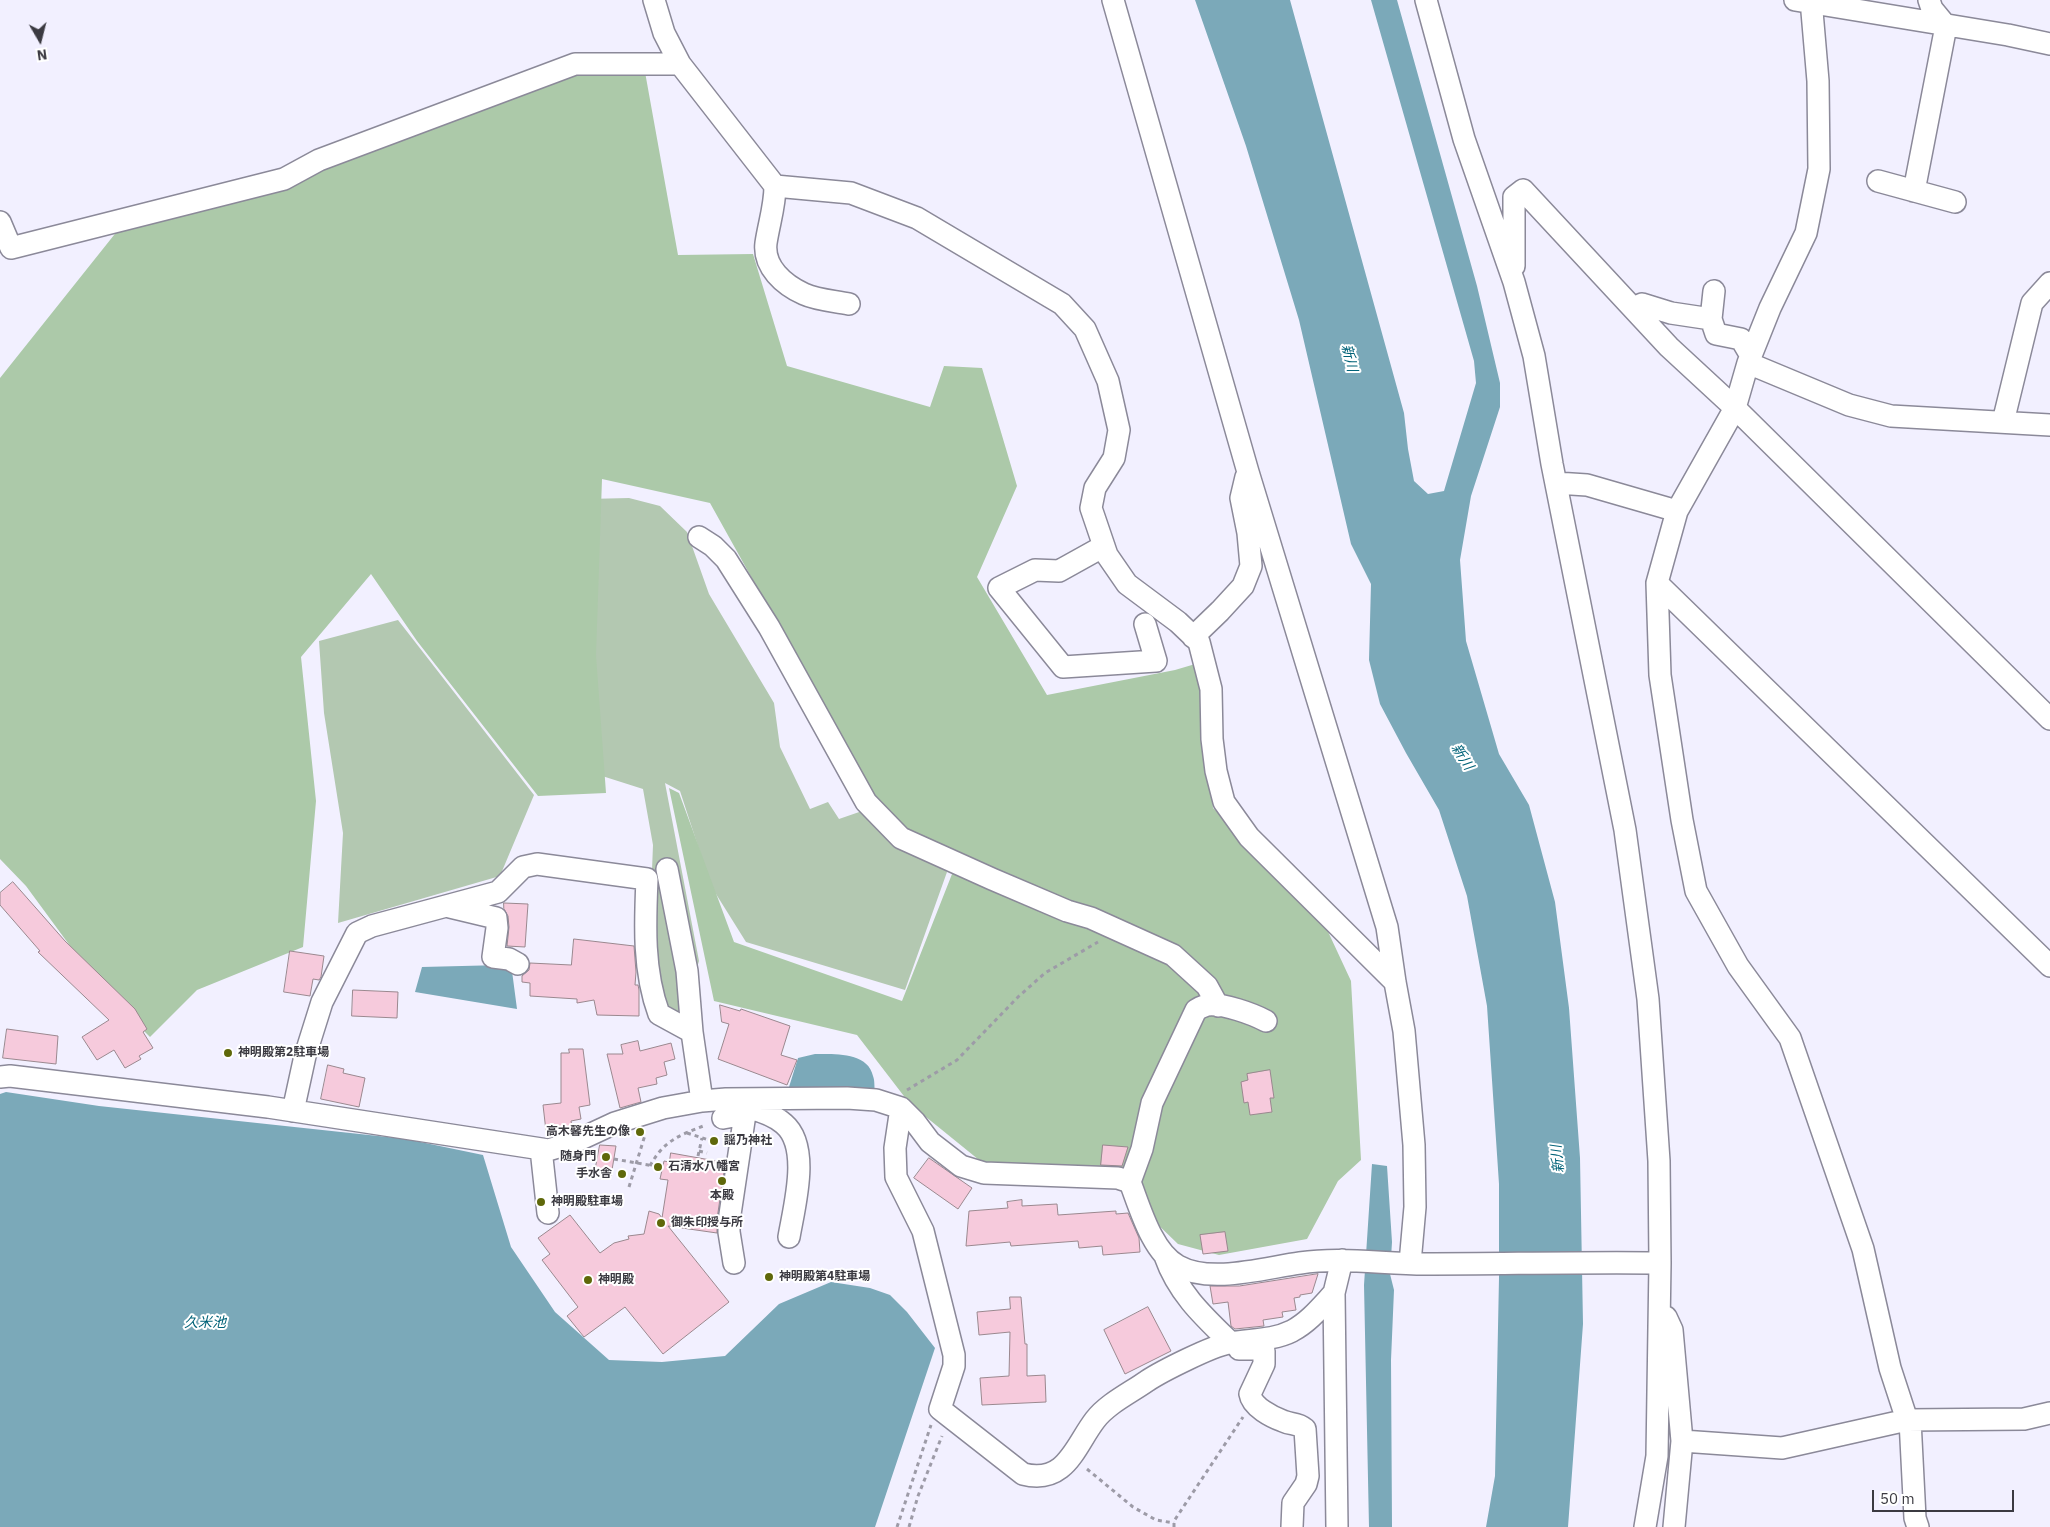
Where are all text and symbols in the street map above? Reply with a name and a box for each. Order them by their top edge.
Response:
north arrow [15,15,65,65]
text: N [36,45,48,64]
water label: 新川 [1337,342,1361,374]
water label: 新川 [1447,741,1477,773]
place label: 神明殿第2駐車場 [238,1046,329,1060]
marker: 神明殿第2駐車場 [222,1047,234,1059]
place label: 高木馨先生の像 [546,1125,630,1139]
marker: 高木馨先生の像 [634,1126,646,1138]
place label: 謡乃神社 [724,1134,772,1148]
marker: 謡乃神社 [708,1135,720,1147]
water label: 新川 [1548,1144,1568,1174]
place label: 随身門 [560,1150,596,1164]
marker: 随身門 [600,1151,612,1163]
place label: 石清水八幡宮 [668,1160,740,1174]
marker: 石清水八幡宮 [652,1161,664,1173]
place label: 手水舎 [576,1167,612,1181]
marker: 手水舎 [616,1168,628,1180]
marker: 本殿 [716,1175,728,1187]
place label: 本殿 [710,1189,734,1203]
place label: 神明殿駐車場 [551,1195,623,1209]
marker: 神明殿駐車場 [535,1196,547,1208]
place label: 御朱印授与所 [671,1216,743,1230]
marker: 御朱印授与所 [655,1217,667,1229]
place label: 神明殿第4駐車場 [779,1270,870,1284]
marker: 神明殿第4駐車場 [763,1271,775,1283]
place label: 神明殿 [598,1273,634,1287]
marker: 神明殿 [582,1274,594,1286]
water label: 久米池 [184,1315,226,1331]
scale bar [1875,1480,2018,1512]
text: 50 m [1880,1489,1915,1508]

